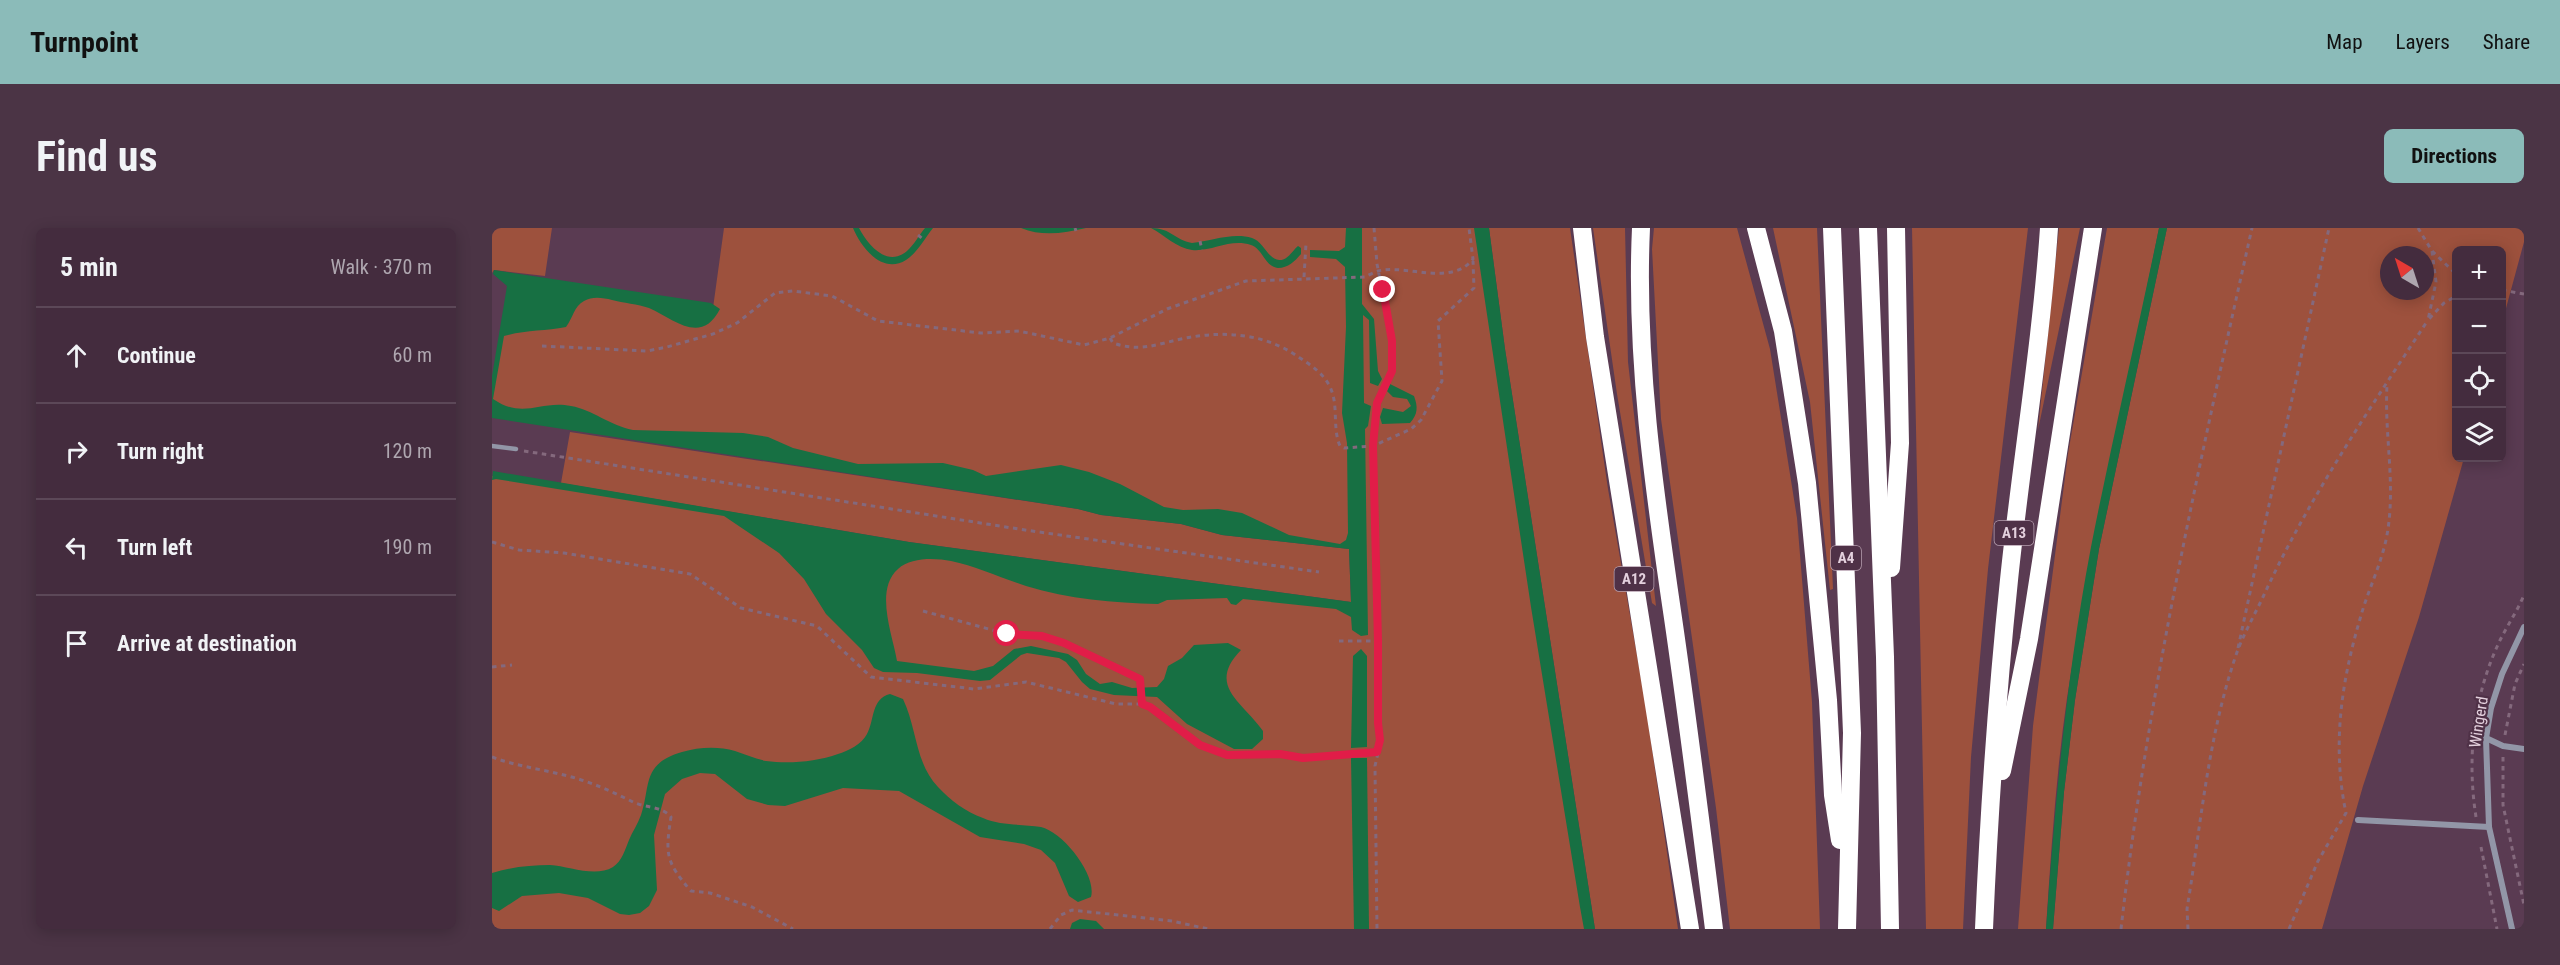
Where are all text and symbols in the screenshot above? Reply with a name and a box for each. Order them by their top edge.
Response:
text: Turnpoint [30,26,138,59]
text: Map [2326,30,2363,54]
text: Layers [2396,30,2450,54]
text: Share [2483,30,2530,54]
button: Directions [2384,129,2524,183]
text: Find us [36,132,157,181]
north arrow [2380,246,2434,300]
map controls [2452,246,2506,462]
button: + [2452,246,2506,300]
text: 5 min [60,252,118,282]
text: Walk · 370 m [331,255,432,279]
route end [1369,276,1395,302]
button: − [2452,300,2506,354]
icon: ahead [60,339,93,372]
text: Continue [117,343,196,368]
text: 60 m [393,343,432,367]
button: locate [2452,354,2506,408]
button: layers [2452,408,2506,462]
icon: right [60,435,93,468]
text: Turn right [117,439,204,464]
text: 120 m [383,439,432,463]
road number: A13 [1994,521,2033,545]
icon: left [60,531,93,564]
text: Turn left [117,535,192,560]
text: 190 m [383,535,432,559]
road number: A4 [1831,546,1861,570]
road number: A12 [1614,567,1654,591]
route start [993,620,1019,646]
icon: arrive [60,627,93,660]
text: Arrive at destination [117,631,297,656]
street label: Wingerd [2465,695,2492,749]

